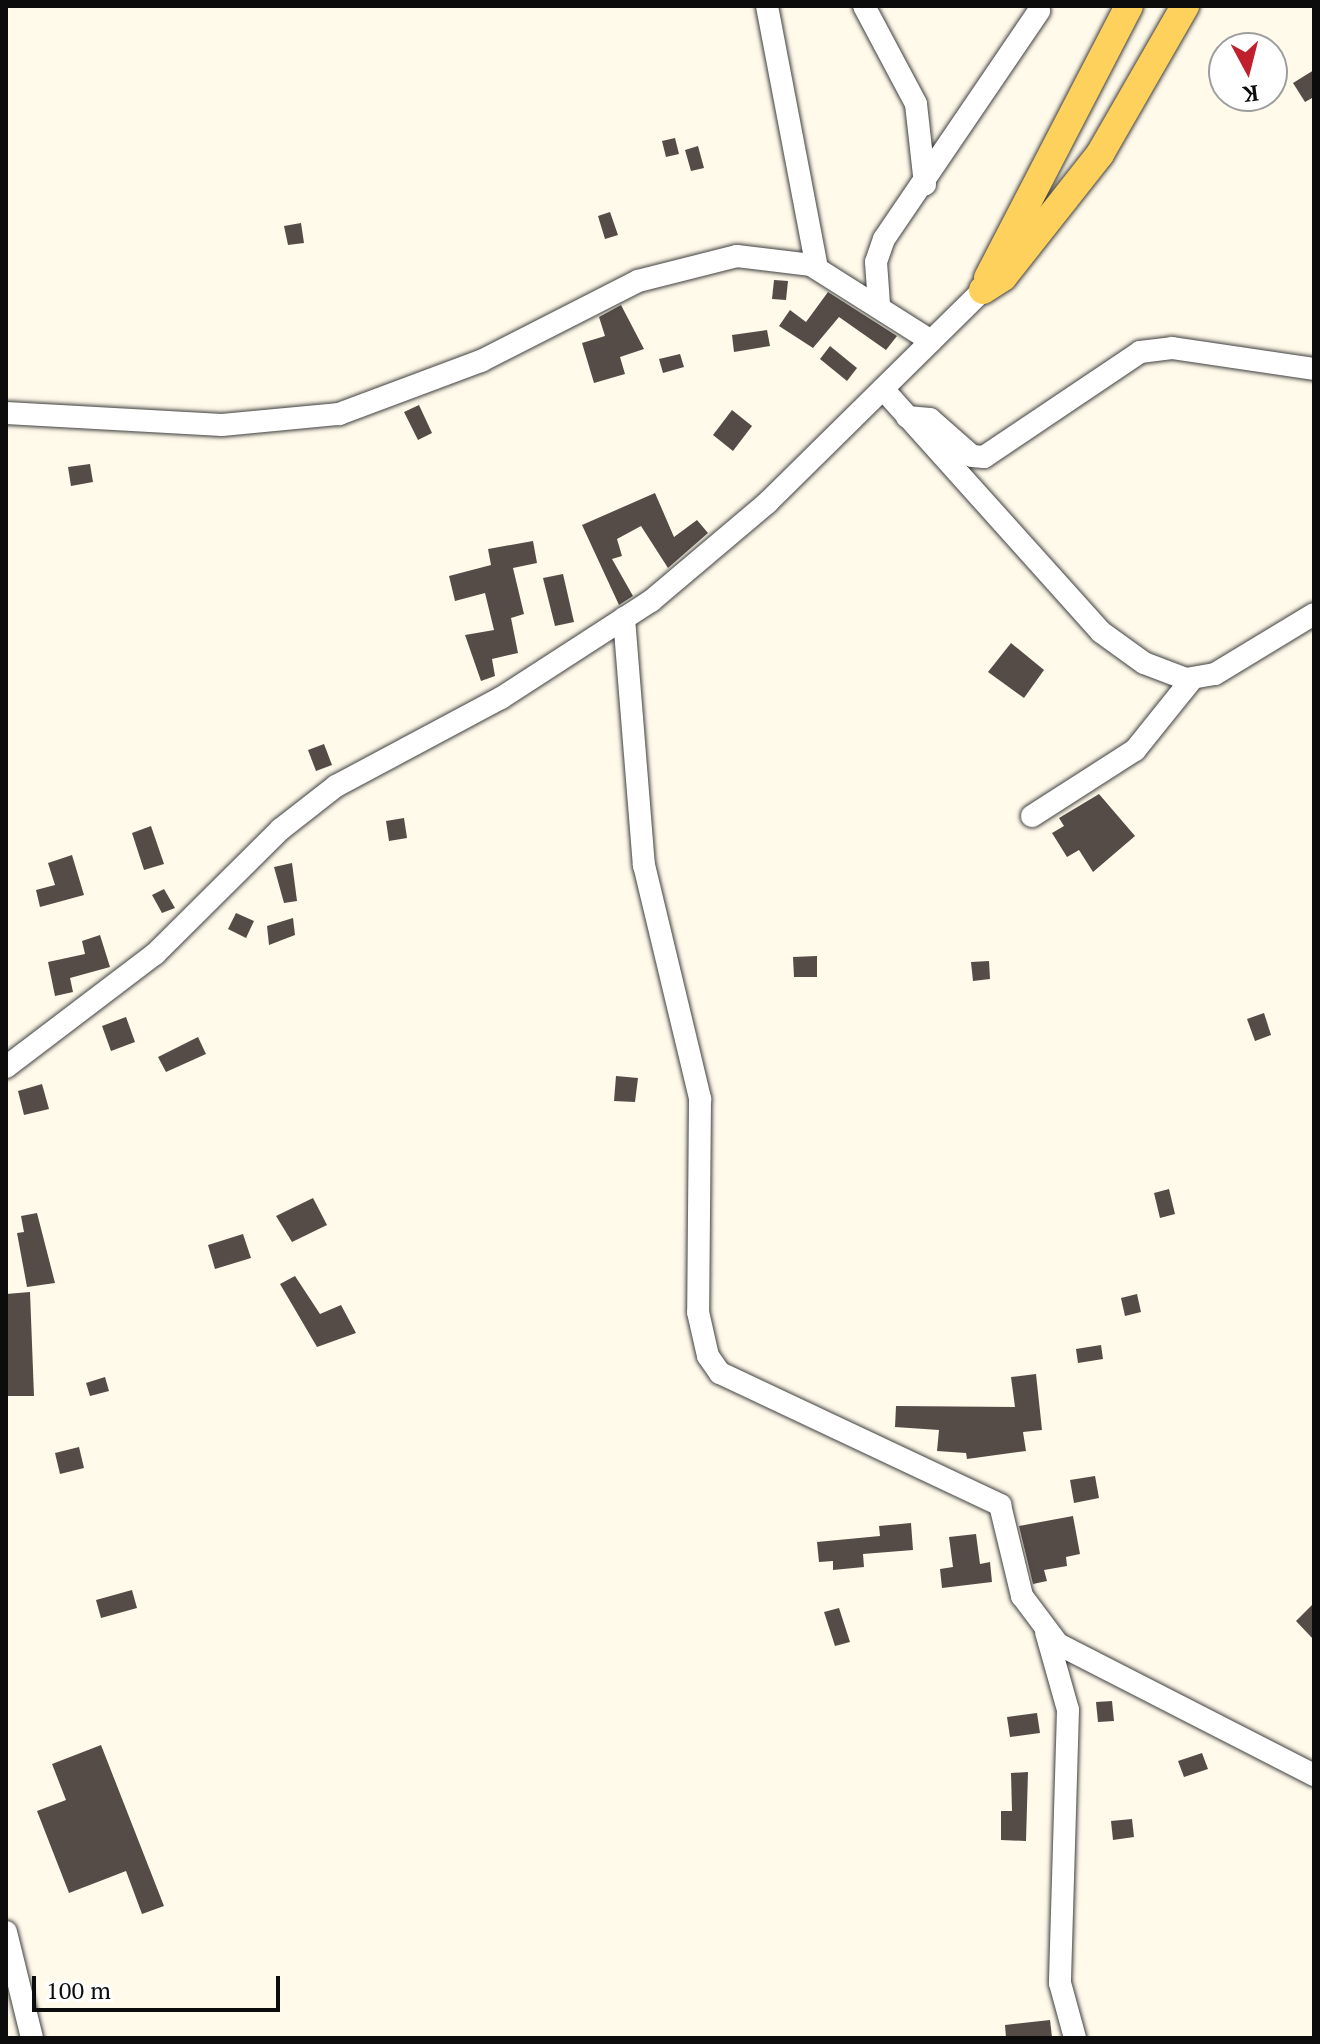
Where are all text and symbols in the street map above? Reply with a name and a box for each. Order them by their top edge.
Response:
north arrow [1208,32,1288,112]
text: K [1241,79,1260,110]
scale bar [36,1960,284,2010]
text: 100 m [46,1974,111,2006]

